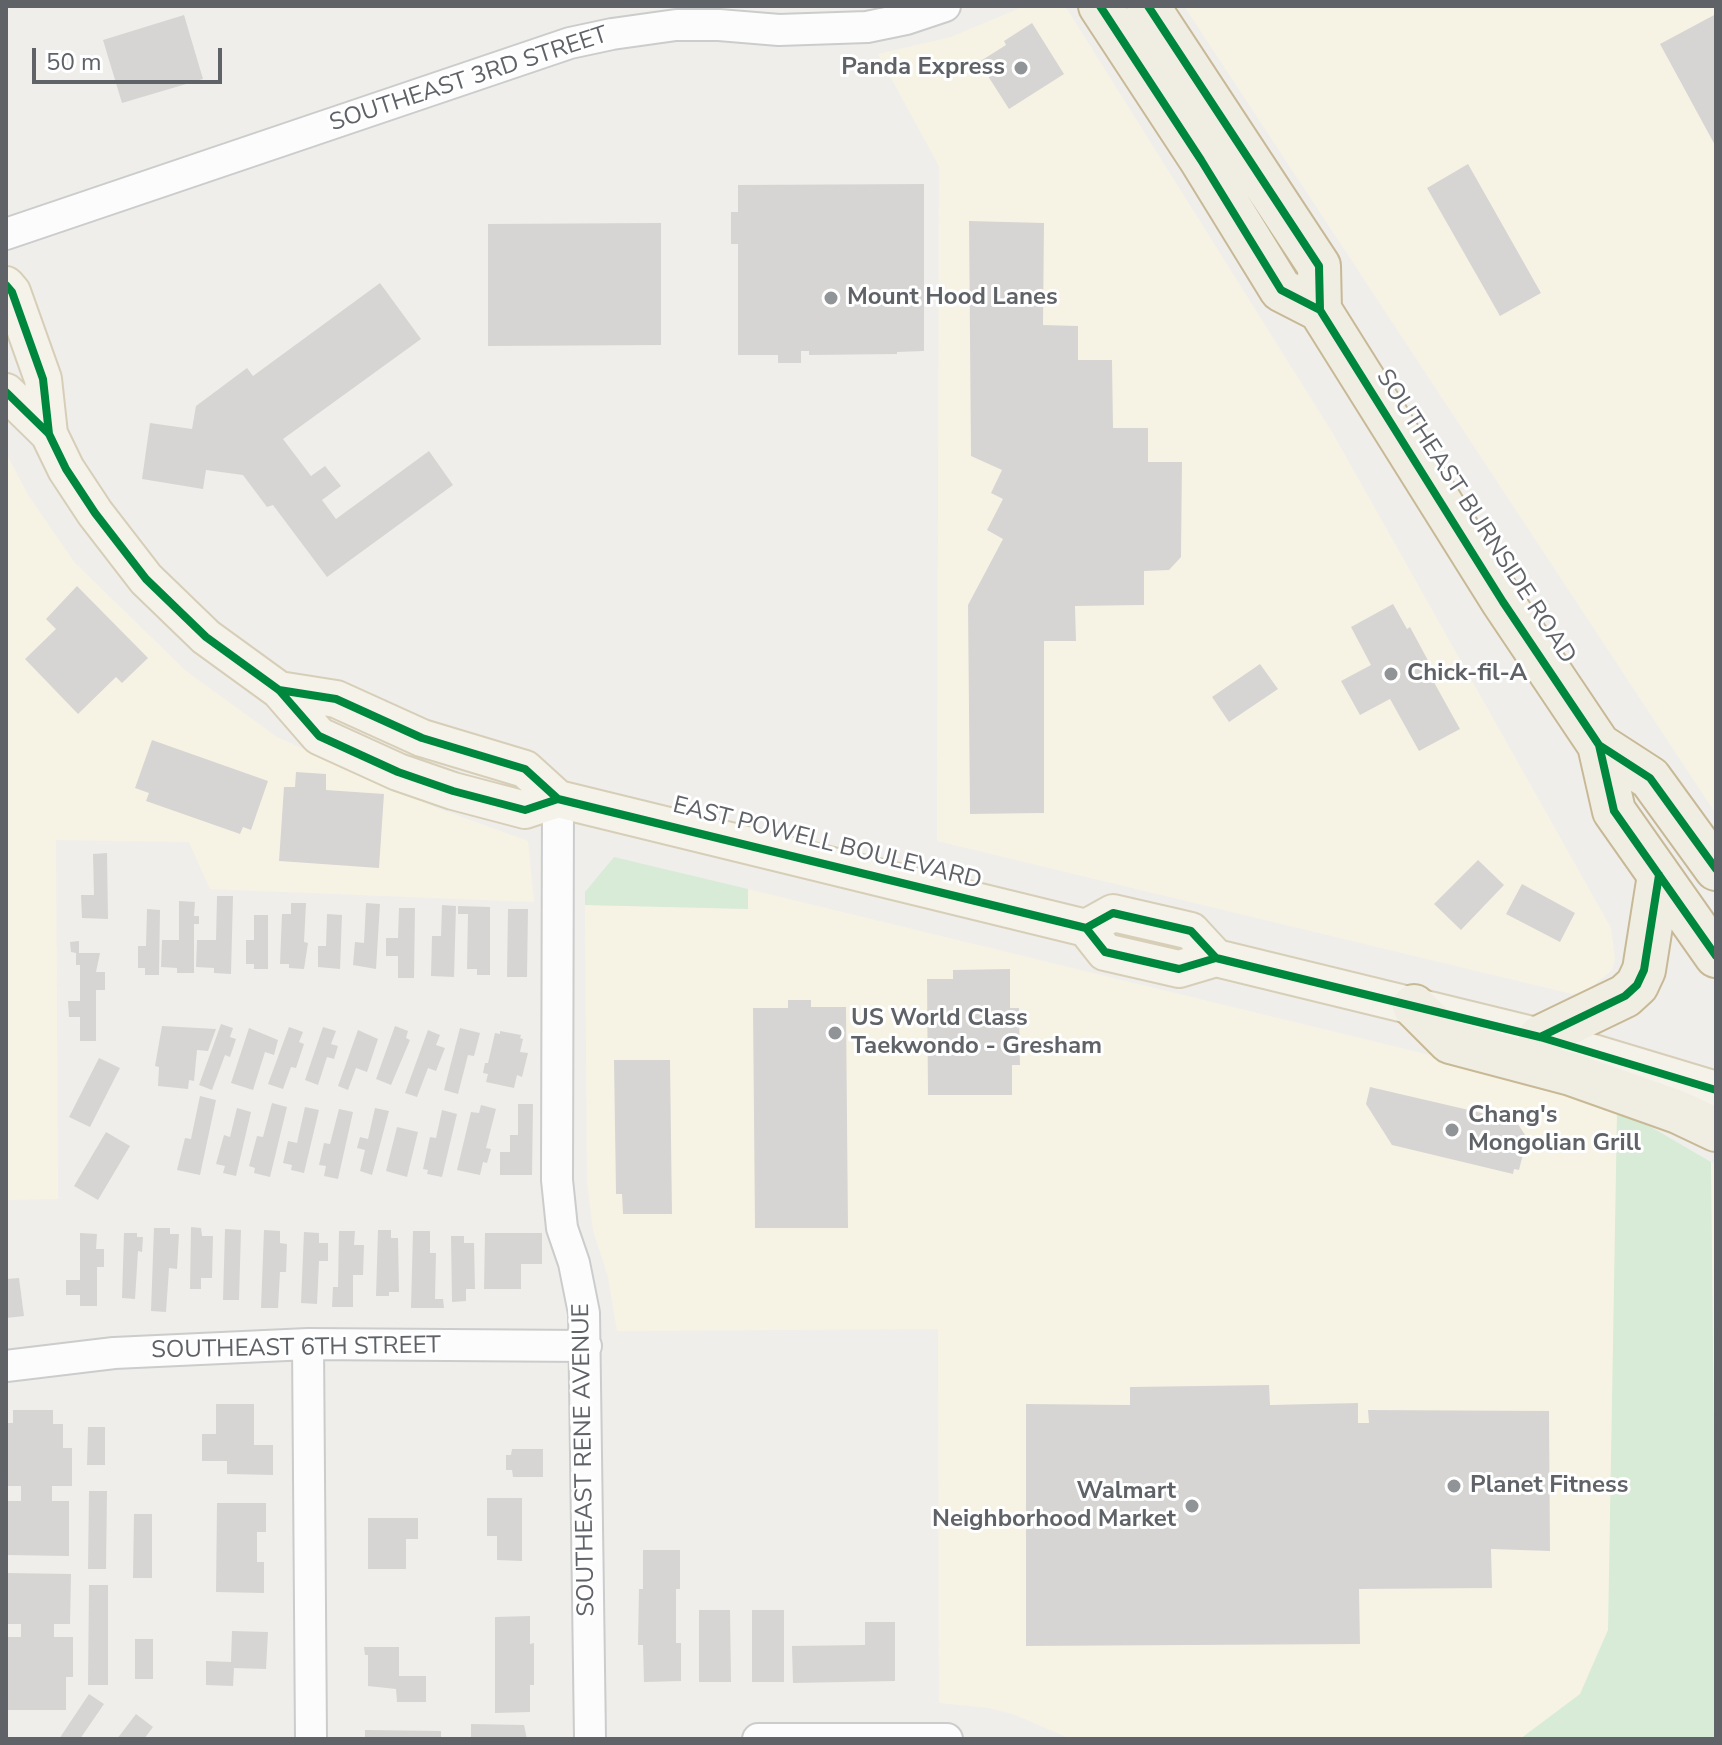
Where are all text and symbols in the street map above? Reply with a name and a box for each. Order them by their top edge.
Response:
street label: SOUTHEAST 3RD STREET [326,21,612,139]
scale bar [36,32,226,82]
text: 50 m [46,46,102,78]
place label: Panda Express [841,54,1005,82]
marker: Panda Express [1012,59,1030,77]
place label: Mount Hood Lanes [847,284,1058,312]
marker: Mount Hood Lanes [822,289,840,307]
street label: SOUTHEAST BURNSIDE ROAD [1369,364,1581,670]
place label: Chick-fil-A [1407,660,1527,688]
marker: Chick-fil-A [1382,665,1400,683]
street label: EAST POWELL BOULEVARD [670,792,984,896]
place label: US World Class Taekwondo - Gresham [851,1005,1102,1061]
marker: US World Class Taekwondo - Gresham [826,1024,844,1042]
place label: Chang's Mongolian Grill [1468,1102,1641,1158]
marker: Chang's Mongolian Grill [1443,1121,1461,1139]
street label: SOUTHEAST RENE AVENUE [568,1303,602,1617]
street label: SOUTHEAST 6TH STREET [151,1332,441,1366]
place label: Planet Fitness [1470,1472,1628,1500]
marker: Planet Fitness [1445,1477,1463,1495]
place label: Walmart Neighborhood Market [932,1478,1176,1534]
marker: Walmart Neighborhood Market [1183,1497,1201,1515]

